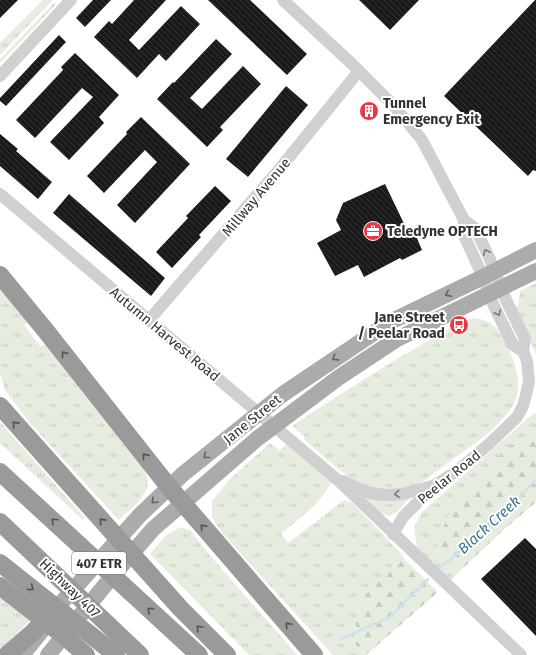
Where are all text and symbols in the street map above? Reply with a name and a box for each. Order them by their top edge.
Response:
place label: Tunnel Emergency Exit [383,95,480,128]
building icon: Tunnel Emergency Exit [358,100,380,122]
street label: Millway Avenue [219,155,294,240]
office icon: Teledyne OPTECH [362,220,384,242]
place label: Teledyne OPTECH [387,223,498,240]
one-way arrow [483,249,491,257]
street label: Autumn Harvest Road [106,284,223,385]
one-way arrow [445,289,452,297]
place label: Jane Street / Peelar Road [358,309,446,342]
one-way arrow [493,309,501,317]
bus stop icon: Jane Street / Peelar Road [448,314,470,336]
one-way arrow [62,352,69,359]
one-way arrow [332,353,339,361]
street label: Jane Street [220,390,285,448]
one-way arrow [13,422,20,429]
street label: Peelar Road [414,447,484,508]
one-way arrow [203,451,210,458]
one-way arrow [143,454,150,461]
one-way arrow [394,490,400,499]
water label: Black Creek [454,492,524,558]
one-way arrow [151,496,159,504]
one-way arrow [51,519,59,526]
one-way arrow [100,519,107,526]
one-way arrow [201,524,208,532]
road number: 407 ETR [72,552,126,574]
street label: Highway 407 [36,555,104,622]
one-way arrow [26,583,33,590]
one-way arrow [147,607,155,614]
one-way arrow [286,623,293,630]
one-way arrow [196,625,204,632]

